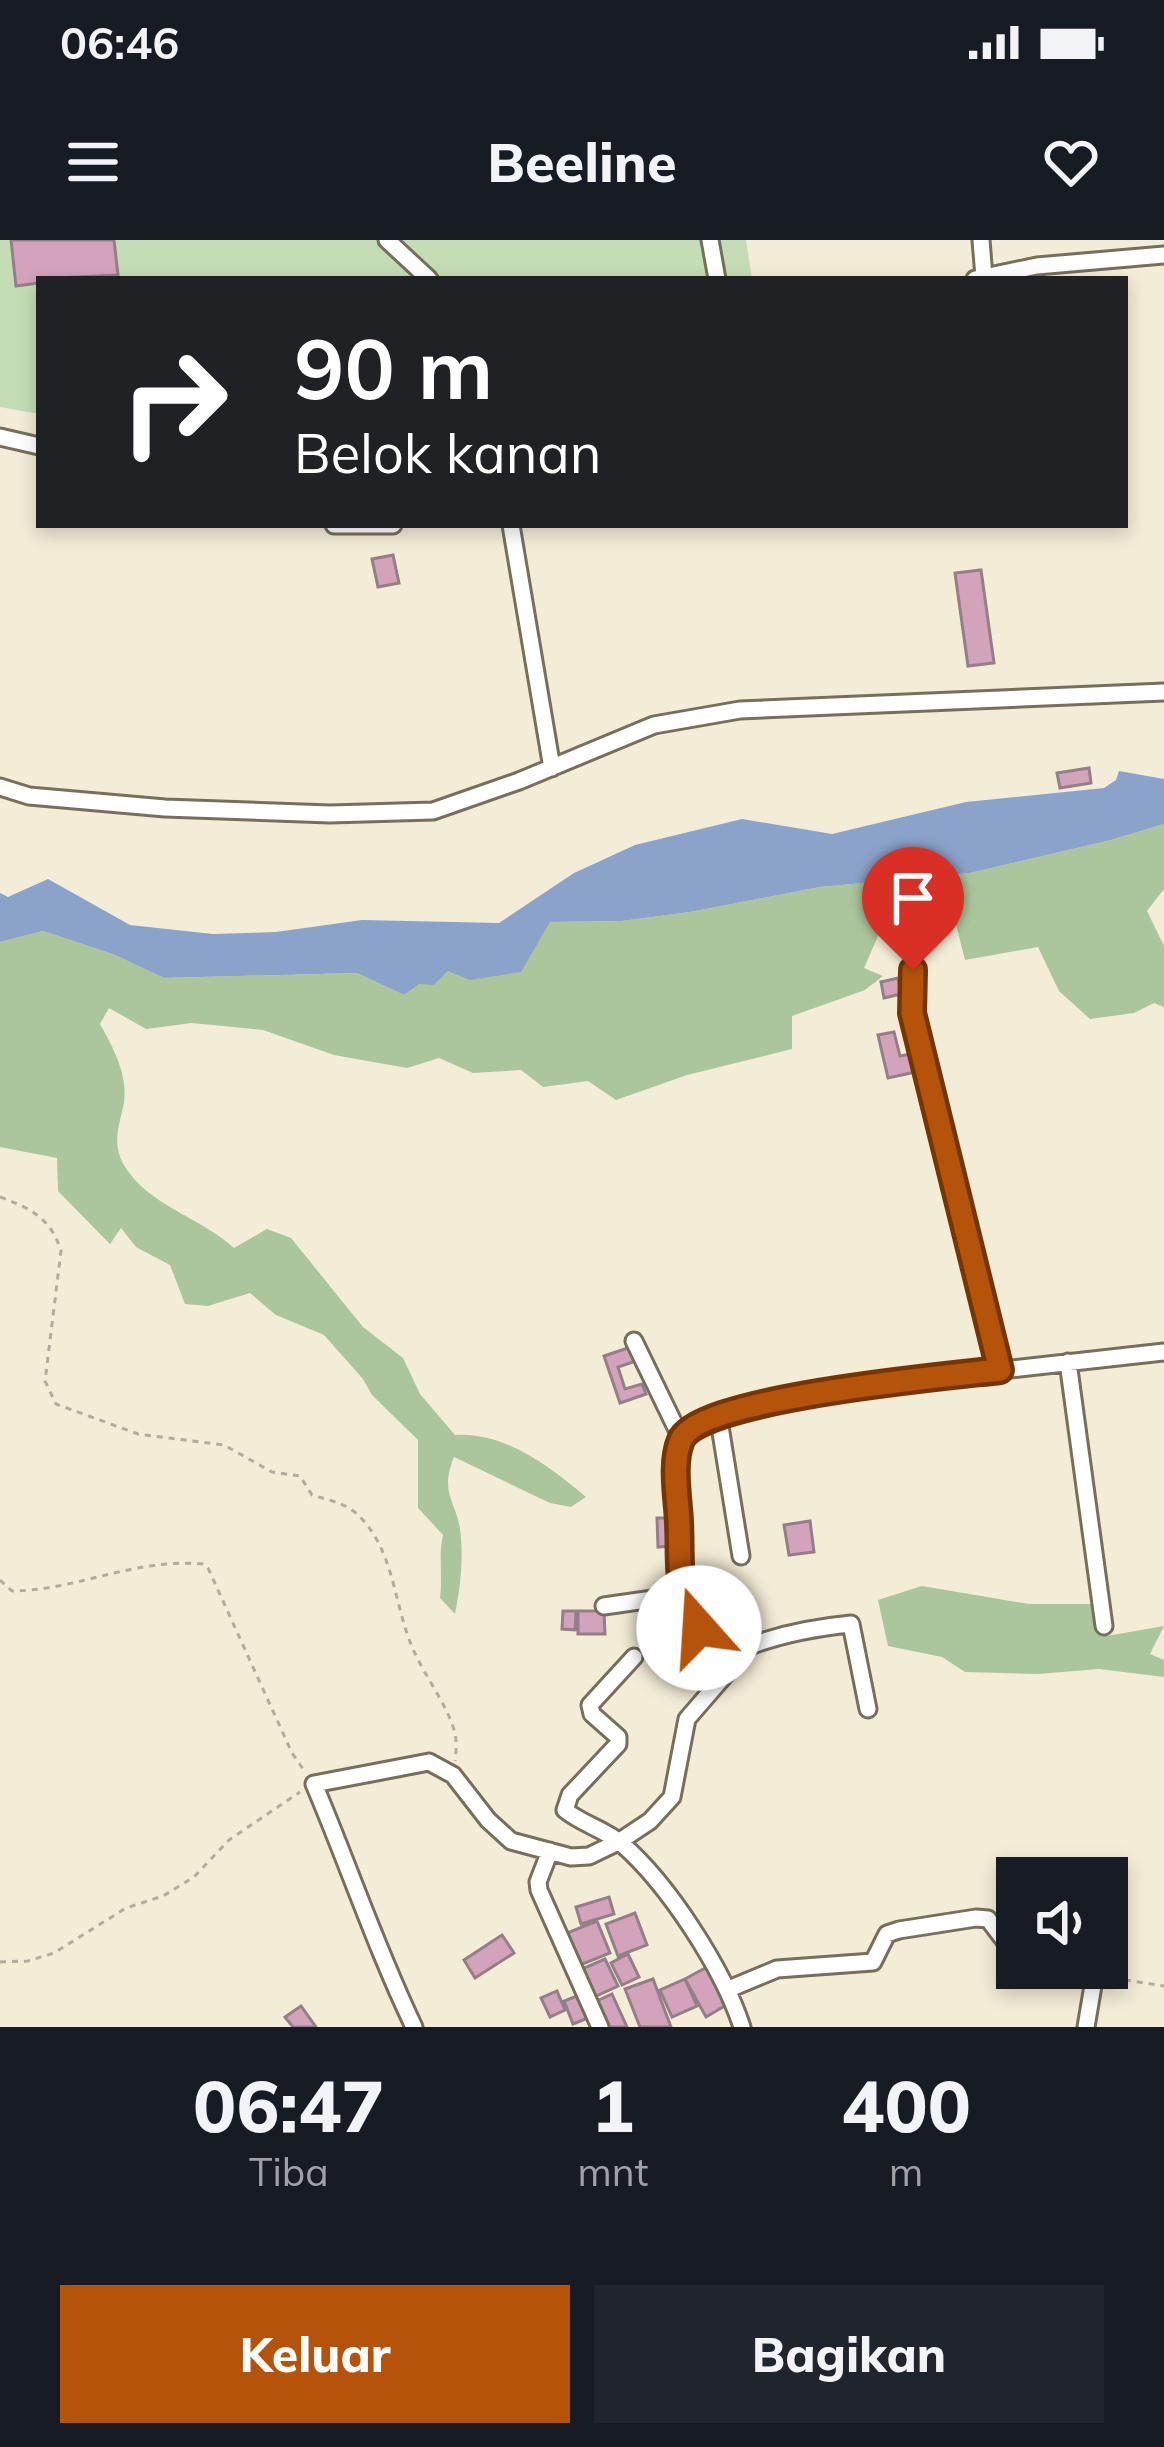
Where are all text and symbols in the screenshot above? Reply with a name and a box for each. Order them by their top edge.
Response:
text: 06:46 [60,14,179,70]
text: Beeline [487,128,677,196]
icon: menu [60,129,126,195]
icon: heart [1038,129,1104,195]
text: 90 m [294,315,493,420]
icon: right [96,324,252,480]
text: Belok kanan [294,419,601,487]
pin [862,847,964,970]
icon: arrive [880,865,946,931]
position arrow [636,1565,762,1691]
map controls [996,1857,1128,1989]
button: sound [996,1857,1128,1989]
text: 06:47 [193,2060,385,2150]
text: 1 [591,2060,635,2150]
text: 400 [841,2060,971,2150]
text: Tiba [249,2147,329,2196]
text: mnt [578,2147,648,2196]
text: m [889,2147,923,2196]
button: Keluar [60,2285,570,2423]
button: Bagikan [594,2285,1104,2423]

